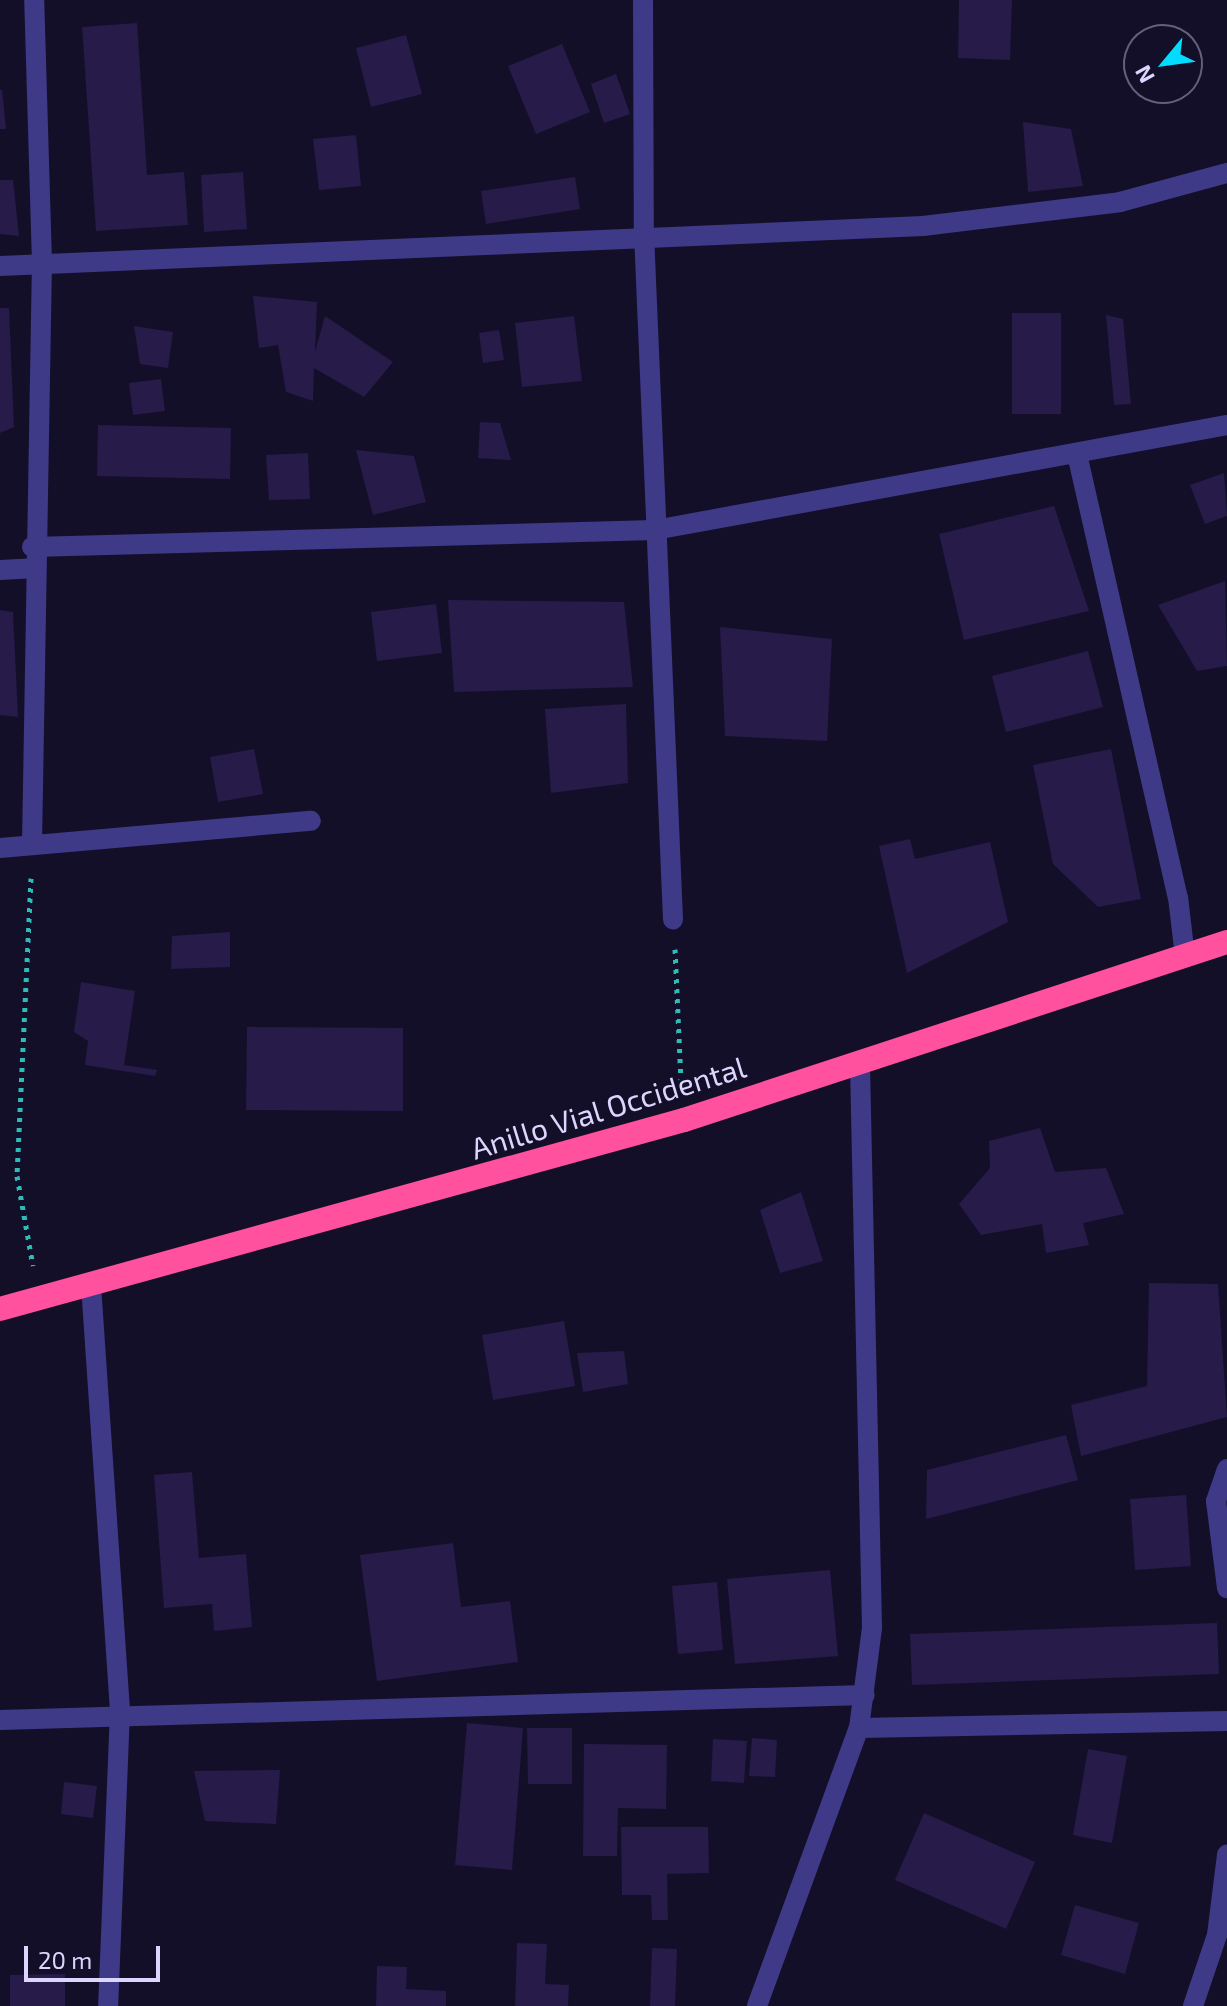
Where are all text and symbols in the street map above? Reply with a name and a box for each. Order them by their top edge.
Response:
north arrow [1123,24,1203,104]
text: N [1129,61,1159,88]
street label: Anillo Vial Occidental [466,1048,750,1166]
scale bar [28,1930,164,1980]
text: 20 m [38,1945,92,1974]

